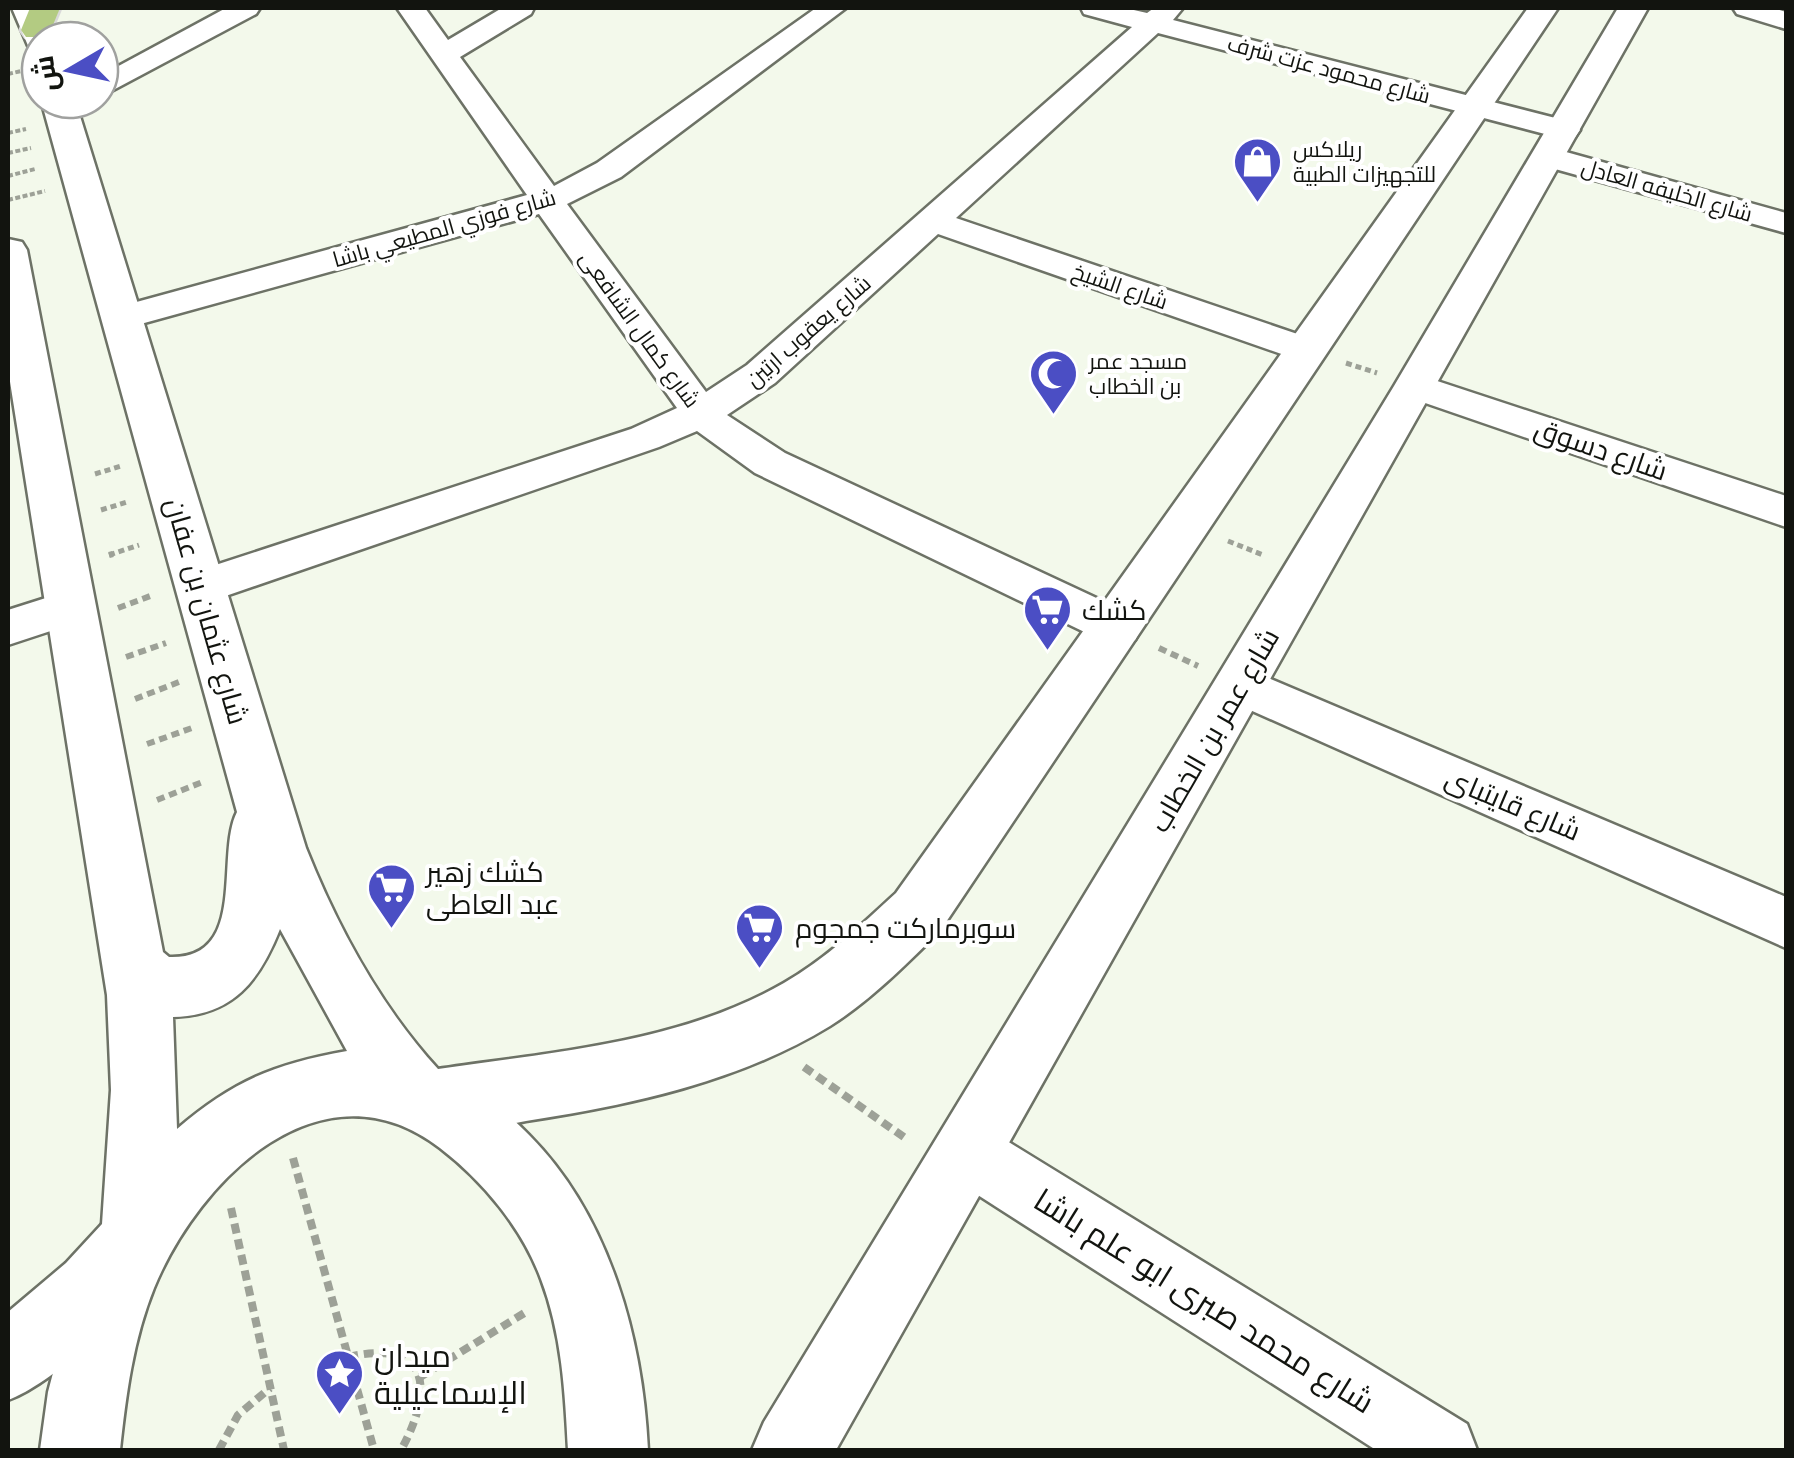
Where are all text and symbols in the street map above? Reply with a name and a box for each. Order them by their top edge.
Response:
north arrow [20,20,120,120]
street label: شارع محمود عزت شرف [1224,27,1434,111]
text: ش [23,54,65,95]
place label: ريلاكس للتجهيزات الطبية [1293,133,1436,188]
shop icon: ريلاكس للتجهيزات الطبية [1232,136,1284,204]
street label: شارع الخليفه العادل [1578,150,1756,229]
street label: شارع فوزي المطيعي باشا [329,181,560,276]
street label: شارع كمال الشافعى [573,244,708,414]
street label: شارع الشيخ [1068,255,1172,316]
street label: شارع يعقوب ارتين [738,267,877,394]
place label: مسجد عمر بن الخطاب [1087,345,1187,400]
mosque icon: مسجد عمر بن الخطاب [1028,348,1080,416]
street label: شارع دسوق [1529,408,1673,489]
street label: شارع عثمان بن عفان [156,493,259,729]
supermarket icon: كشك [1021,584,1073,652]
place label: كشك [1082,590,1146,627]
street label: شارع عمر بن الخطاب [1139,621,1288,839]
street label: شارع قايتباى [1439,758,1587,850]
place label: كشك زهير عبد العاطى [424,852,560,921]
supermarket icon: كشك زهير عبد العاطى [365,862,417,930]
supermarket icon: سوبرماركت جمجوم [734,902,786,970]
place label: سوبرماركت جمجوم [795,908,1016,948]
street label: شارع محمد صبرى ابو علم باشا [1025,1176,1384,1424]
place label: ميدان الإسماعيلية [374,1332,527,1413]
place icon: ميدان الإسماعيلية [313,1348,365,1416]

